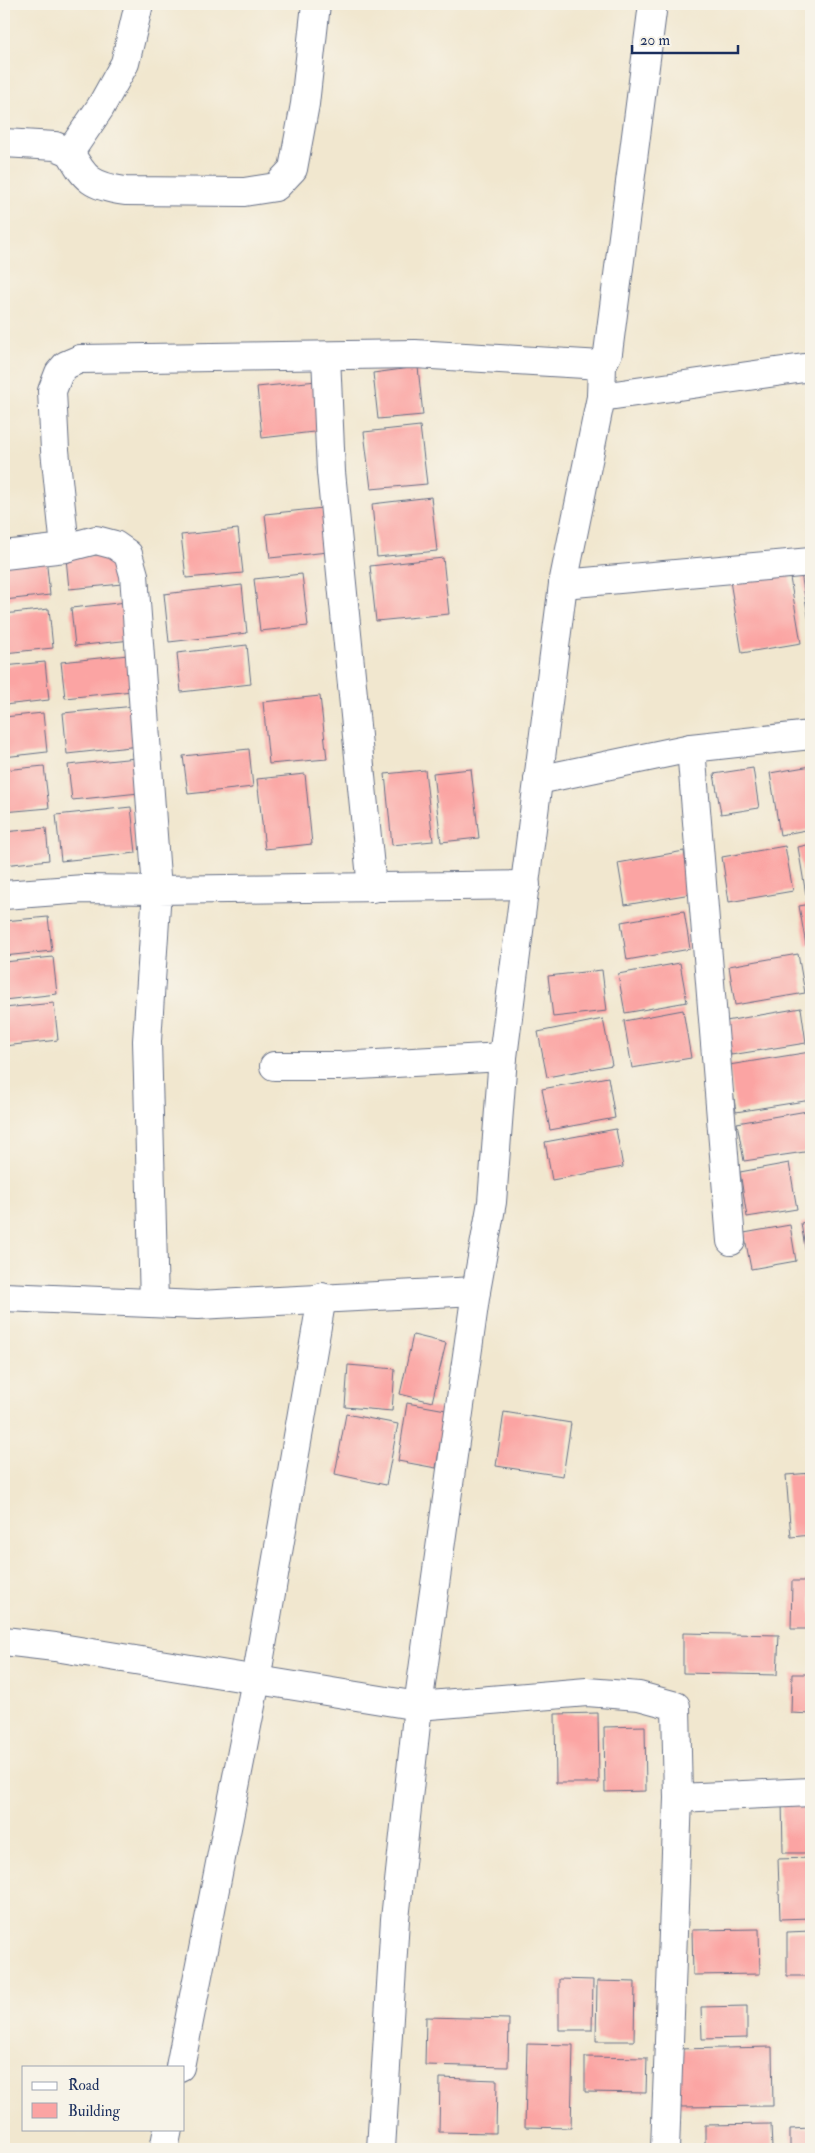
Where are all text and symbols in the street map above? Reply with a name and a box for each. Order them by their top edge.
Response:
scale bar [632,22,739,54]
text: 20 m [640,31,670,50]
legend [22,2066,185,2130]
text: Road [68,2076,100,2095]
text: Building [68,2102,120,2121]

